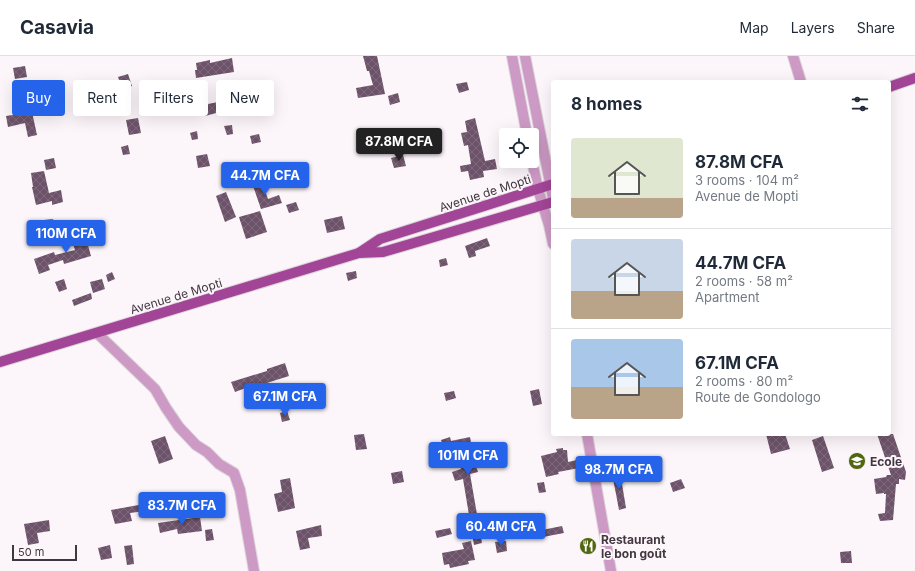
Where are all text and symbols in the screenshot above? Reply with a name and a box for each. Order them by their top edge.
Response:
text: Casavia [20,16,94,39]
text: Map [740,19,769,36]
text: Layers [791,19,835,36]
text: Share [857,19,895,36]
chip: Buy [12,80,65,116]
chip: Rent [73,80,131,116]
chip: Filters [139,80,208,116]
chip: New [216,80,274,116]
icon: filters [849,93,871,115]
text: 8 homes [571,94,642,114]
pin: 87.8M CFA [353,128,445,162]
map controls [499,128,539,168]
button: locate [499,128,539,168]
text: 87.8M CFA [365,133,433,149]
text: 87.8M CFA [695,152,784,172]
icon: home [603,154,651,202]
pin: 44.7M CFA [219,162,311,196]
text: 44.7M CFA [230,167,300,183]
street label: Avenue de Mopti [437,171,533,215]
text: 3 rooms · 104 m² [695,172,799,188]
text: Avenue de Mopti [695,188,798,204]
pin: 110M CFA [25,220,107,254]
text: 110M CFA [36,225,96,241]
text: 44.7M CFA [695,253,786,273]
icon: home [603,255,651,303]
text: 2 rooms · 58 m² [695,273,793,289]
street label: Avenue de Mopti [128,275,224,317]
text: Apartment [695,289,760,305]
text: 67.1M CFA [695,353,779,373]
icon: home [603,355,651,403]
text: 2 rooms · 80 m² [695,373,793,389]
pin: 67.1M CFA [239,383,331,417]
text: 67.1M CFA [253,388,317,404]
text: Route de Gondologo [695,389,821,405]
pin: 101M CFA [427,442,509,476]
text: 101M CFA [438,447,498,463]
school or university icon: Ecole [847,451,867,471]
place label: Ecole [870,454,902,469]
pin: 98.7M CFA [573,456,665,490]
text: 98.7M CFA [584,461,654,477]
pin: 83.7M CFA [136,492,228,526]
text: 83.7M CFA [147,497,217,513]
pin: 60.4M CFA [455,513,547,547]
text: 60.4M CFA [466,518,536,534]
place label: Restaurant le bon goût [601,532,667,561]
restaurant icon: Restaurant le bon goût [578,536,598,556]
scale bar [12,543,77,562]
text: 50 m [18,545,44,559]

